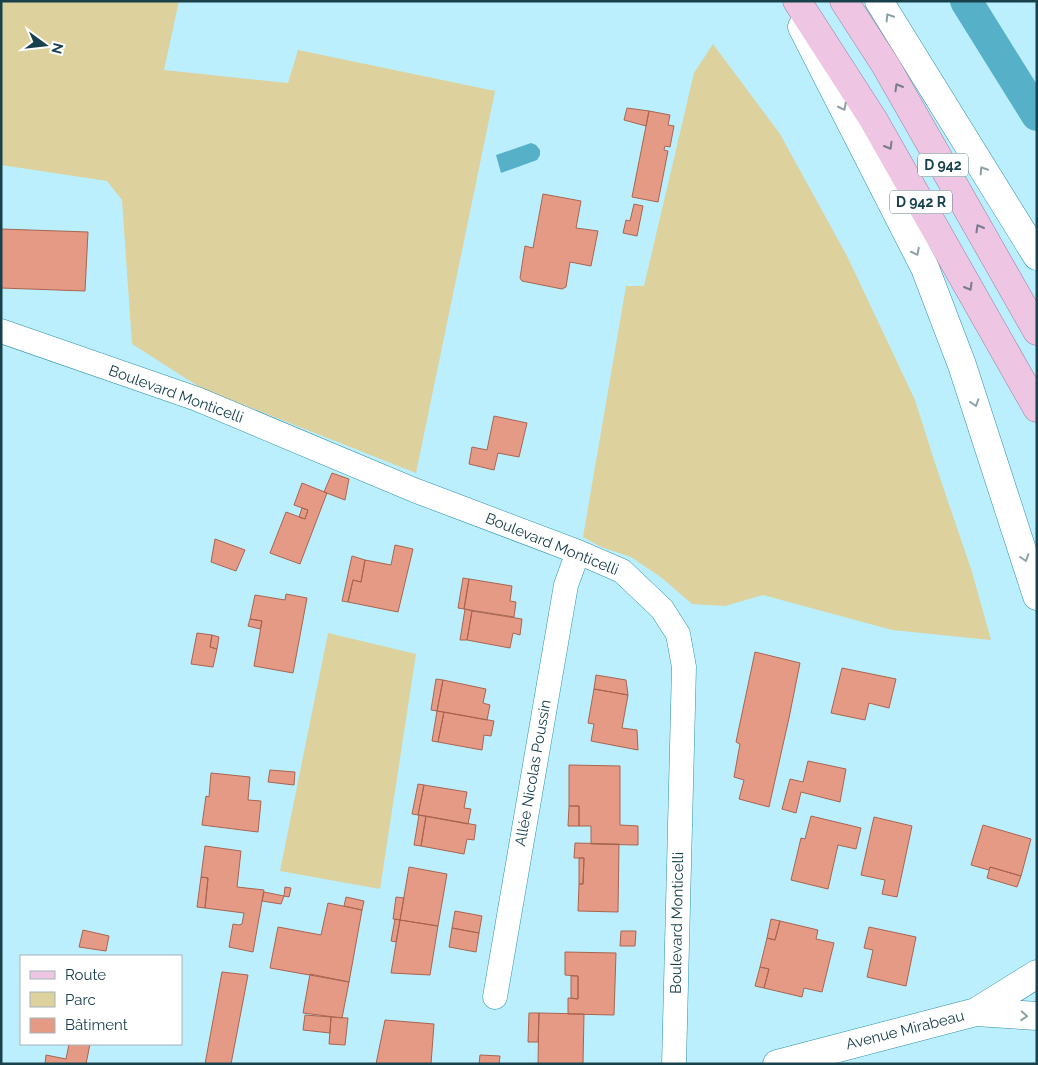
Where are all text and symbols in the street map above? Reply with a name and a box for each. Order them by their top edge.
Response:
one-way arrow [885,14,895,23]
north arrow [20,20,70,70]
text: N [48,41,67,56]
one-way arrow [894,83,904,92]
one-way arrow [837,102,847,111]
one-way arrow [882,140,892,149]
road number: D 942 [918,154,968,176]
one-way arrow [980,167,990,176]
road number: D 942 R [890,190,952,213]
one-way arrow [975,224,985,233]
one-way arrow [910,247,920,256]
one-way arrow [963,281,973,290]
street label: Boulevard Monticelli [106,361,246,427]
one-way arrow [969,399,979,407]
street label: Boulevard Monticelli [483,509,621,579]
one-way arrow [1019,553,1029,562]
street label: Allée Nicolas Poussin [511,698,555,848]
street label: Boulevard Monticelli [667,852,687,994]
legend [20,955,182,1045]
text: Route [65,966,106,984]
text: Parc [65,991,96,1009]
street label: Avenue Mirabeau [844,1007,966,1053]
one-way arrow [1020,1010,1028,1021]
text: Bâtiment [65,1016,128,1034]

